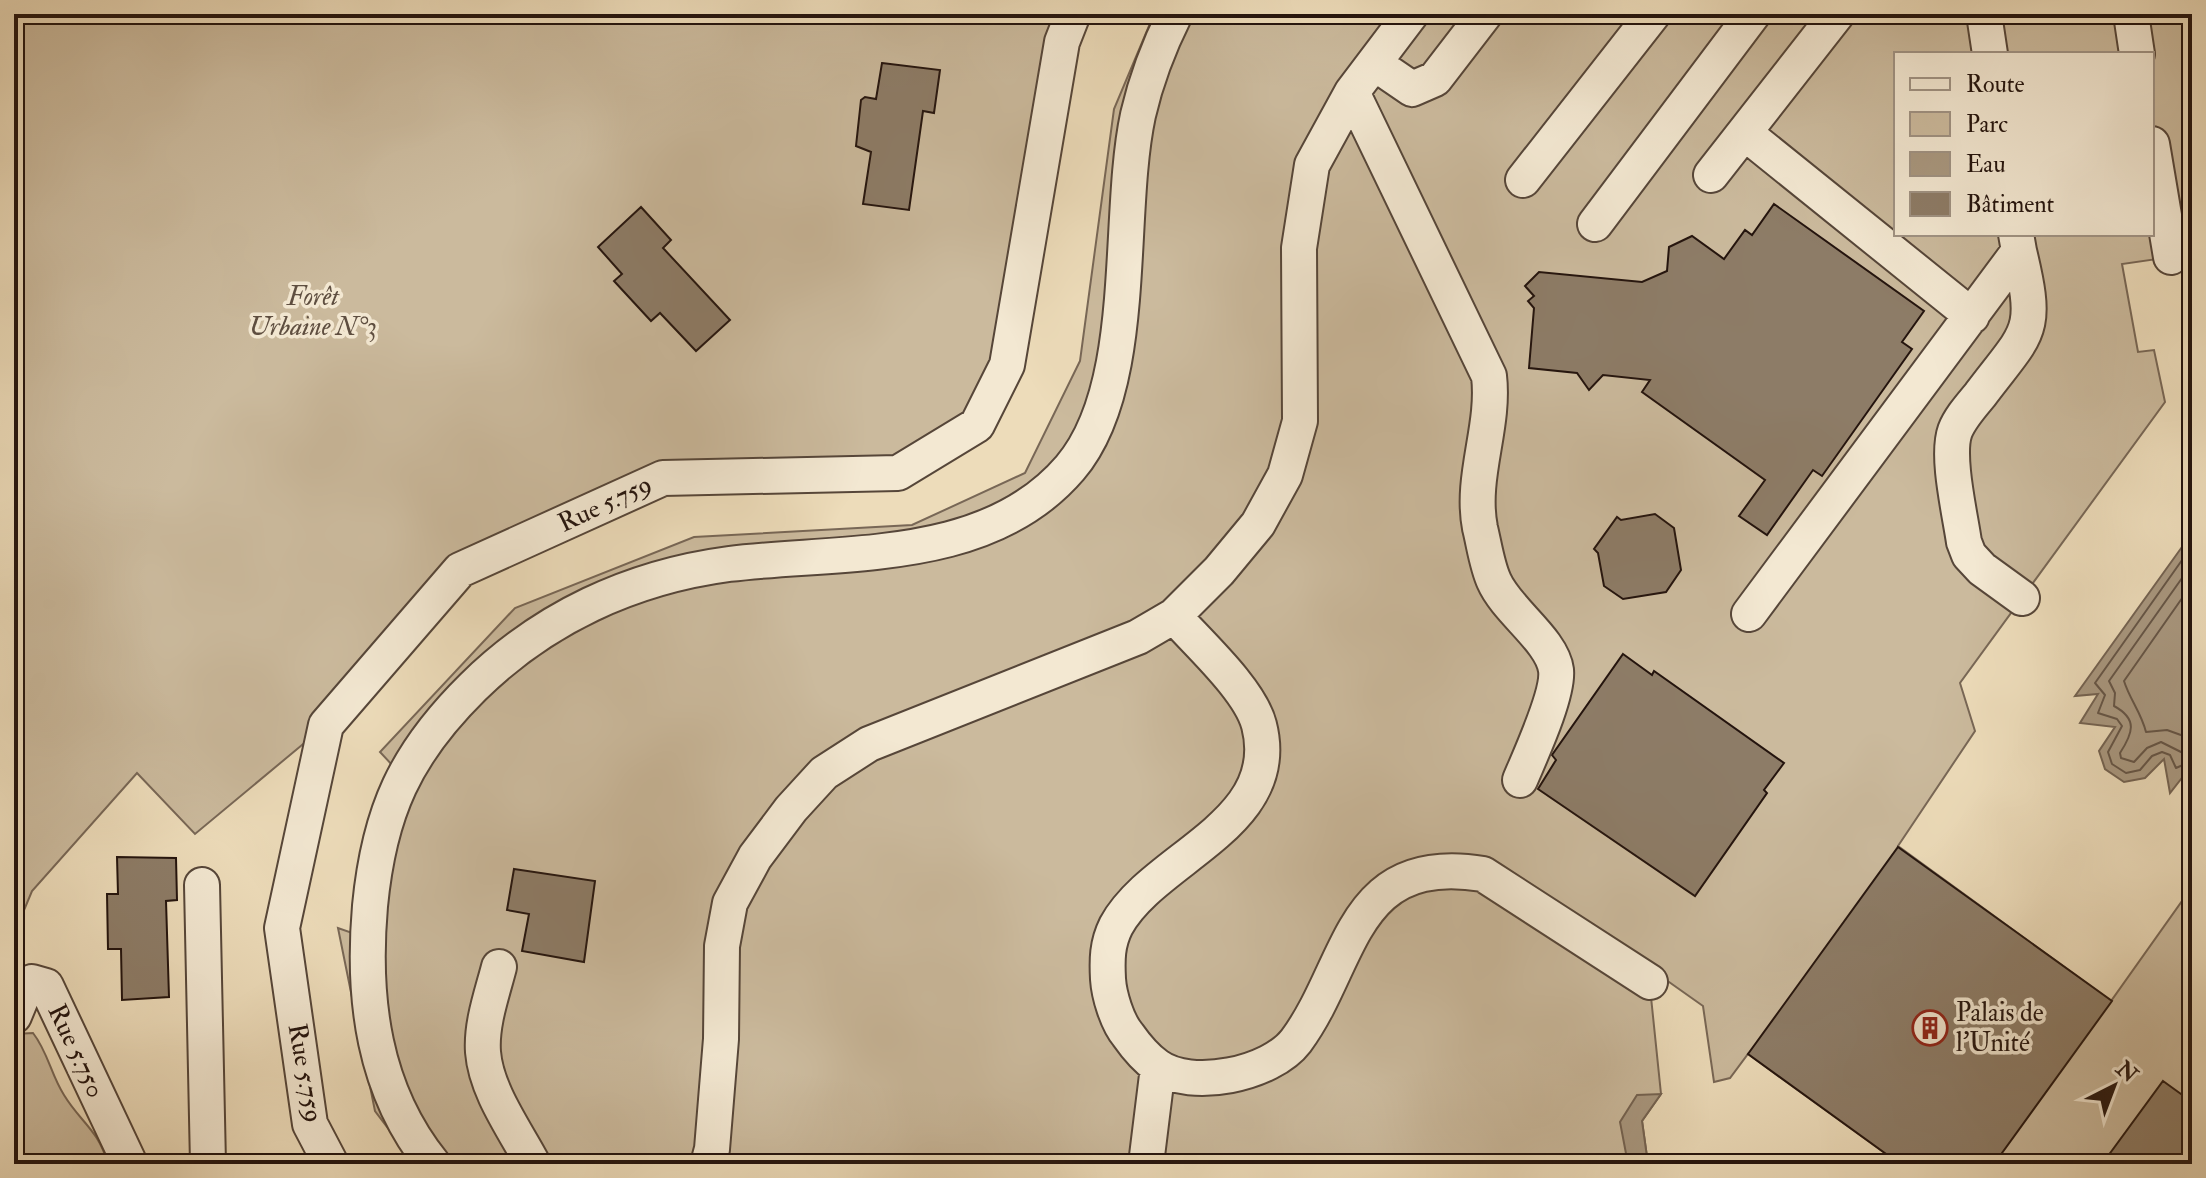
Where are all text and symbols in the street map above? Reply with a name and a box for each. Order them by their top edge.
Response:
legend [1894,52,2154,236]
text: Route [1966,69,2025,100]
text: Parc [1966,109,2008,140]
text: Eau [1966,149,2006,180]
text: Bâtiment [1966,189,2055,220]
park label: Forêt Urbaine N°3 [249,281,377,343]
street label: Rue 5.759 [553,468,657,540]
place label: Palais de l'Unité [1956,997,2044,1059]
street label: Rue 5.750 [40,999,112,1103]
building icon: Palais de l'Unité [1911,1009,1949,1047]
street label: Rue 5.759 [281,1021,329,1125]
north arrow [2074,1046,2154,1126]
text: N [2109,1054,2144,1089]

